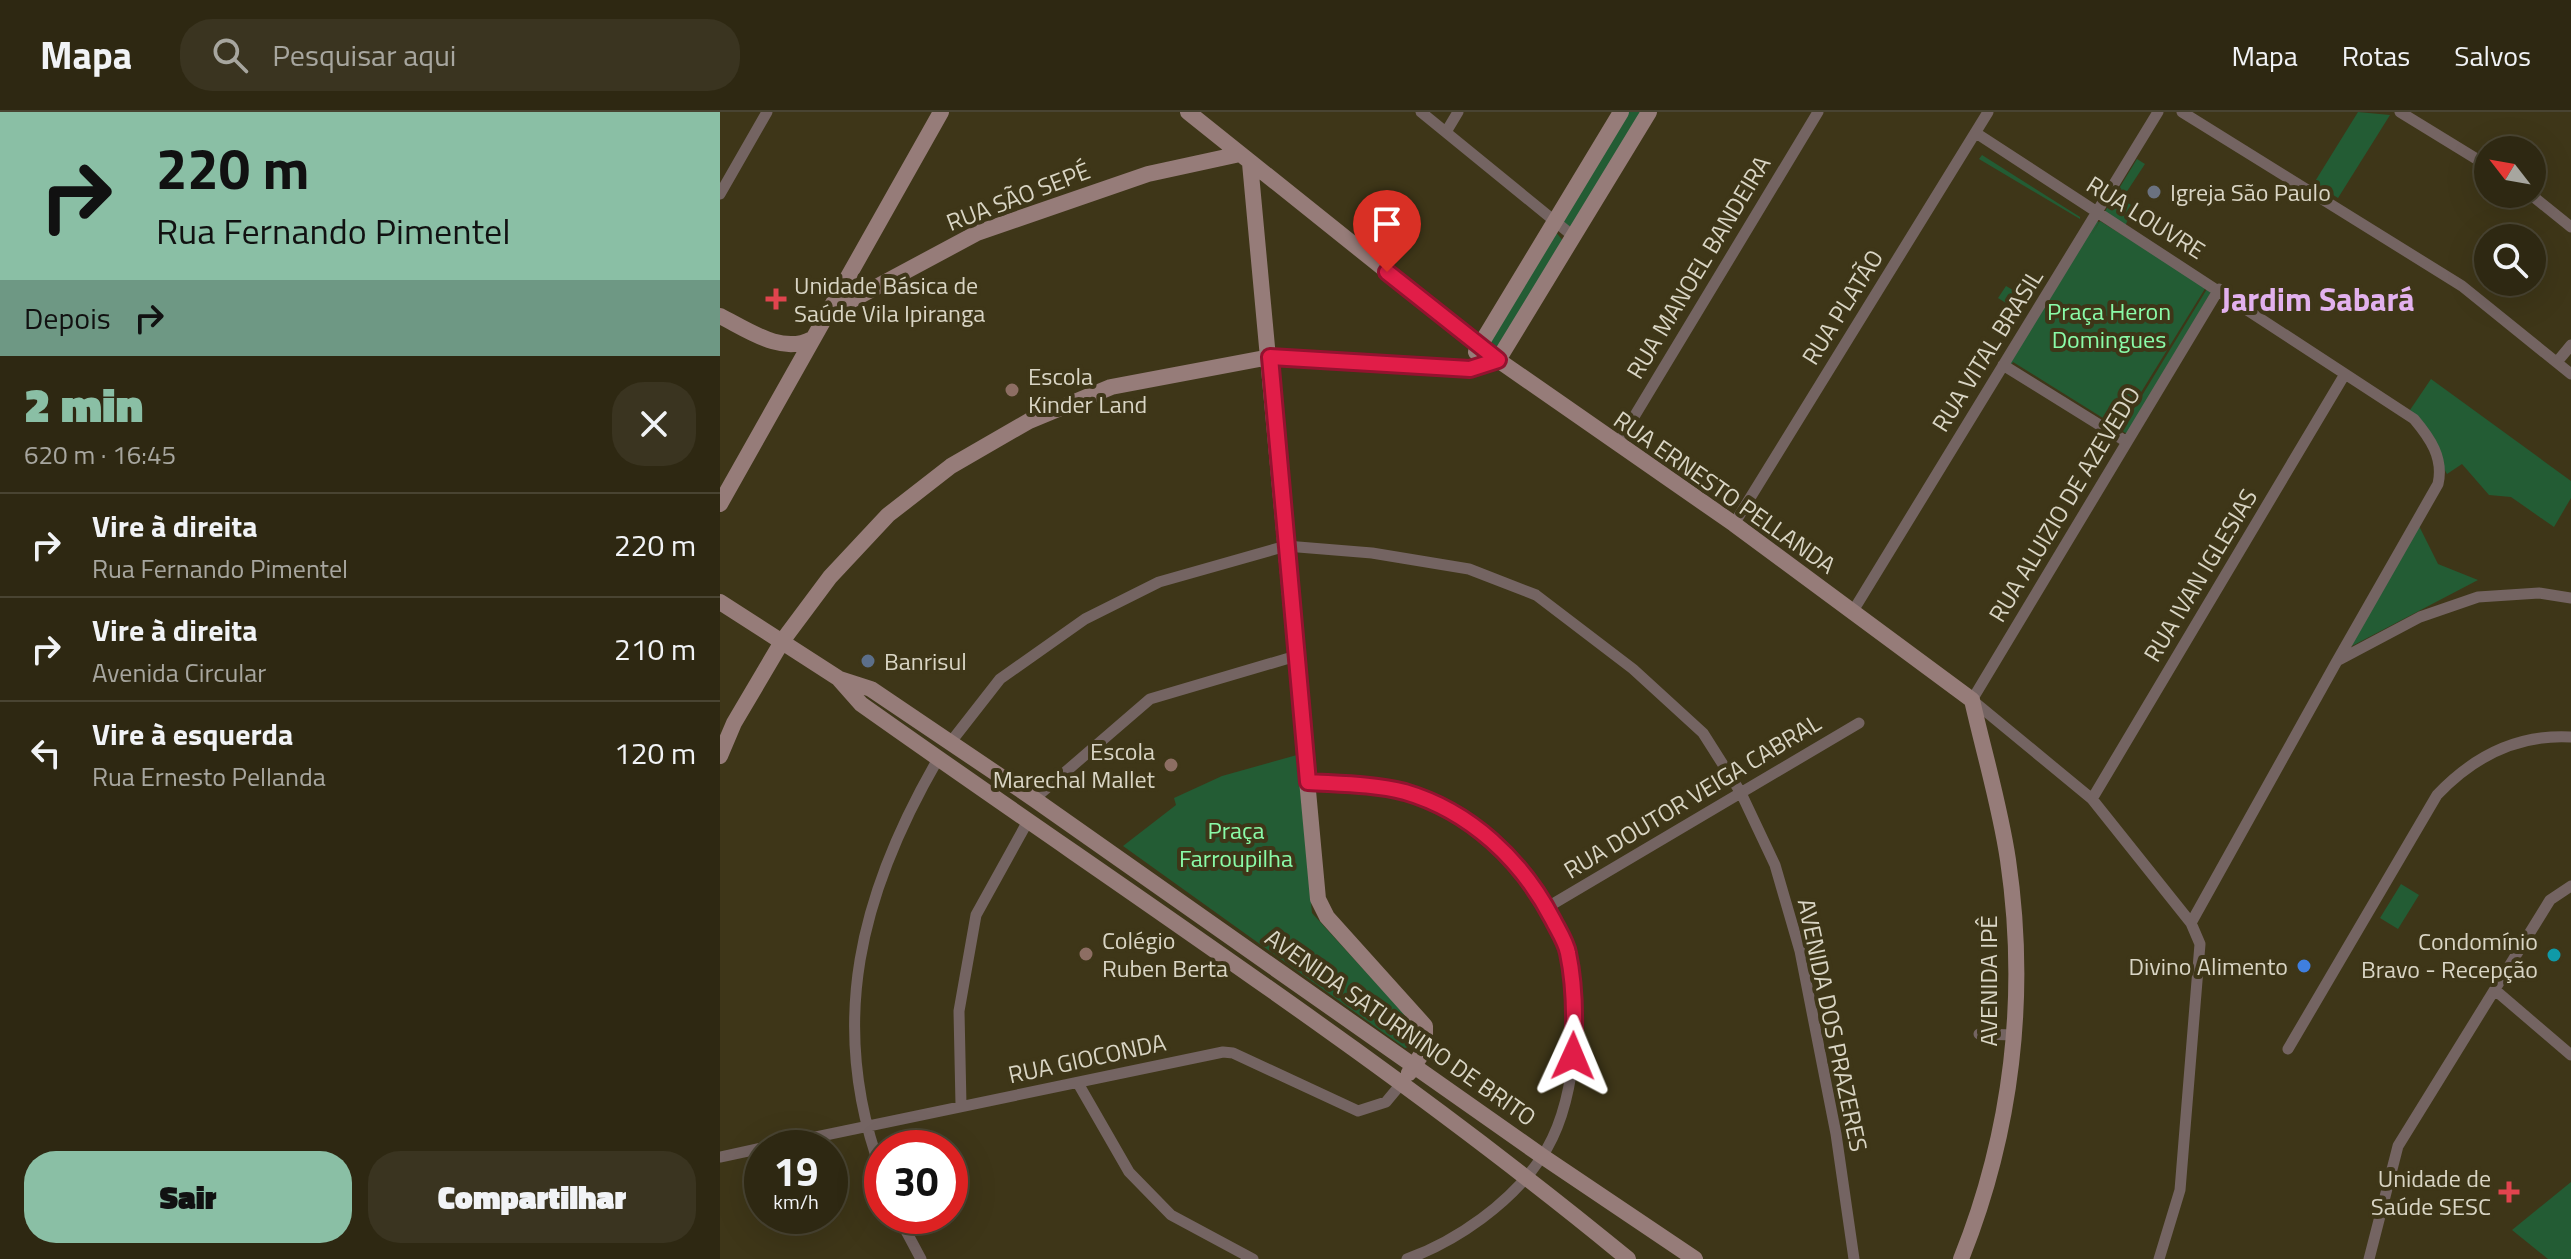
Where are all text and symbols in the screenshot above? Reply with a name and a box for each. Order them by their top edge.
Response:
search box [180,19,740,91]
text: Mapa [40,26,132,84]
text: Pesquisar aqui [272,32,456,78]
icon: search [208,33,252,77]
text: Mapa [2231,34,2298,77]
text: Rotas [2342,34,2410,77]
text: Salvos [2454,34,2531,77]
text: 220 m [156,126,309,211]
north arrow [2474,136,2546,208]
map controls [2474,136,2546,296]
icon: right [24,144,128,248]
street label: RUA MANOEL BANDEIRA [1617,148,1779,386]
street label: RUA SÃO SEPÉ [941,152,1095,240]
street label: RUA LOUVRE [2080,166,2212,268]
place label: Igreja São Paulo [2170,174,2331,210]
marker: Igreja São Paulo [2145,183,2163,201]
pin [1353,190,1421,272]
icon: arrive [1365,202,1409,246]
text: Rua Fernando Pimentel [156,203,511,258]
button: search [2474,224,2546,296]
street label: RUA PLATÃO [1792,242,1892,372]
street label: RUA VITAL BRASIL [1922,261,2052,438]
place label: Unidade Básica de Saúde Vila Ipiranga [794,267,985,331]
district label: Jardim Sabará [2221,275,2415,323]
marker: Unidade Básica de Saúde Vila Ipiranga [765,288,787,310]
park label: Praça Heron Domingues [2047,293,2171,357]
text: Depois [24,295,111,341]
icon: right [127,296,171,340]
place label: Escola Kinder Land [1028,358,1147,422]
text: 2 min [24,368,143,441]
street label: RUA ALUIZIO DE AZEVEDO [1979,379,2149,629]
marker: Escola Kinder Land [1003,381,1021,399]
button: close [612,382,696,466]
street label: RUA ERNESTO PELLANDA [1607,402,1843,582]
text: 620 m · 16:45 [24,435,176,474]
street label: RUA IVAN IGLESIAS [2134,482,2266,668]
text: Vire à direita [92,503,257,549]
text: 220 m [614,522,696,568]
icon: right [24,523,68,567]
text: Rua Fernando Pimentel [92,549,348,588]
text: Vire à direita [92,607,257,653]
text: 210 m [614,626,696,672]
icon: right [24,627,68,671]
place label: Banrisul [884,643,967,679]
marker: Banrisul [859,652,877,670]
text: Avenida Circular [92,653,266,692]
street label: RUA DOUTOR VEIGA CABRAL [1556,704,1828,887]
text: Vire à esquerda [92,711,293,757]
text: 120 m [614,730,696,776]
icon: left [24,731,68,775]
place label: Escola Marechal Mallet [993,733,1156,797]
marker: Escola Marechal Mallet [1162,756,1180,774]
text: Rua Ernesto Pellanda [92,757,326,796]
park label: Praça Farroupilha [1179,812,1293,876]
street label: AVENIDA DOS PRAZERES [1789,895,1877,1155]
street label: AVENIDA IPÊ [1970,915,2006,1047]
street label: AVENIDA SATURNINO DE BRITO [1258,919,1544,1135]
place label: Colégio Ruben Berta [1102,922,1228,986]
place label: Condomínio Bravo - Recepção [2361,923,2538,987]
marker: Colégio Ruben Berta [1077,945,1095,963]
marker: Condomínio Bravo - Recepção [2545,946,2563,964]
place label: Divino Alimento [2128,948,2288,984]
marker: Divino Alimento [2295,957,2313,975]
position arrow [1531,1014,1615,1098]
street label: RUA GIOCONDA [1005,1024,1169,1092]
speed limit sign: 30 [864,1130,968,1234]
text: 19 [774,1141,818,1202]
button: Sair [24,1151,352,1243]
button: Compartilhar [368,1151,696,1243]
place label: Unidade de Saúde SESC [2371,1160,2491,1224]
marker: Unidade de Saúde SESC [2498,1181,2520,1203]
text: km/h [773,1186,819,1217]

